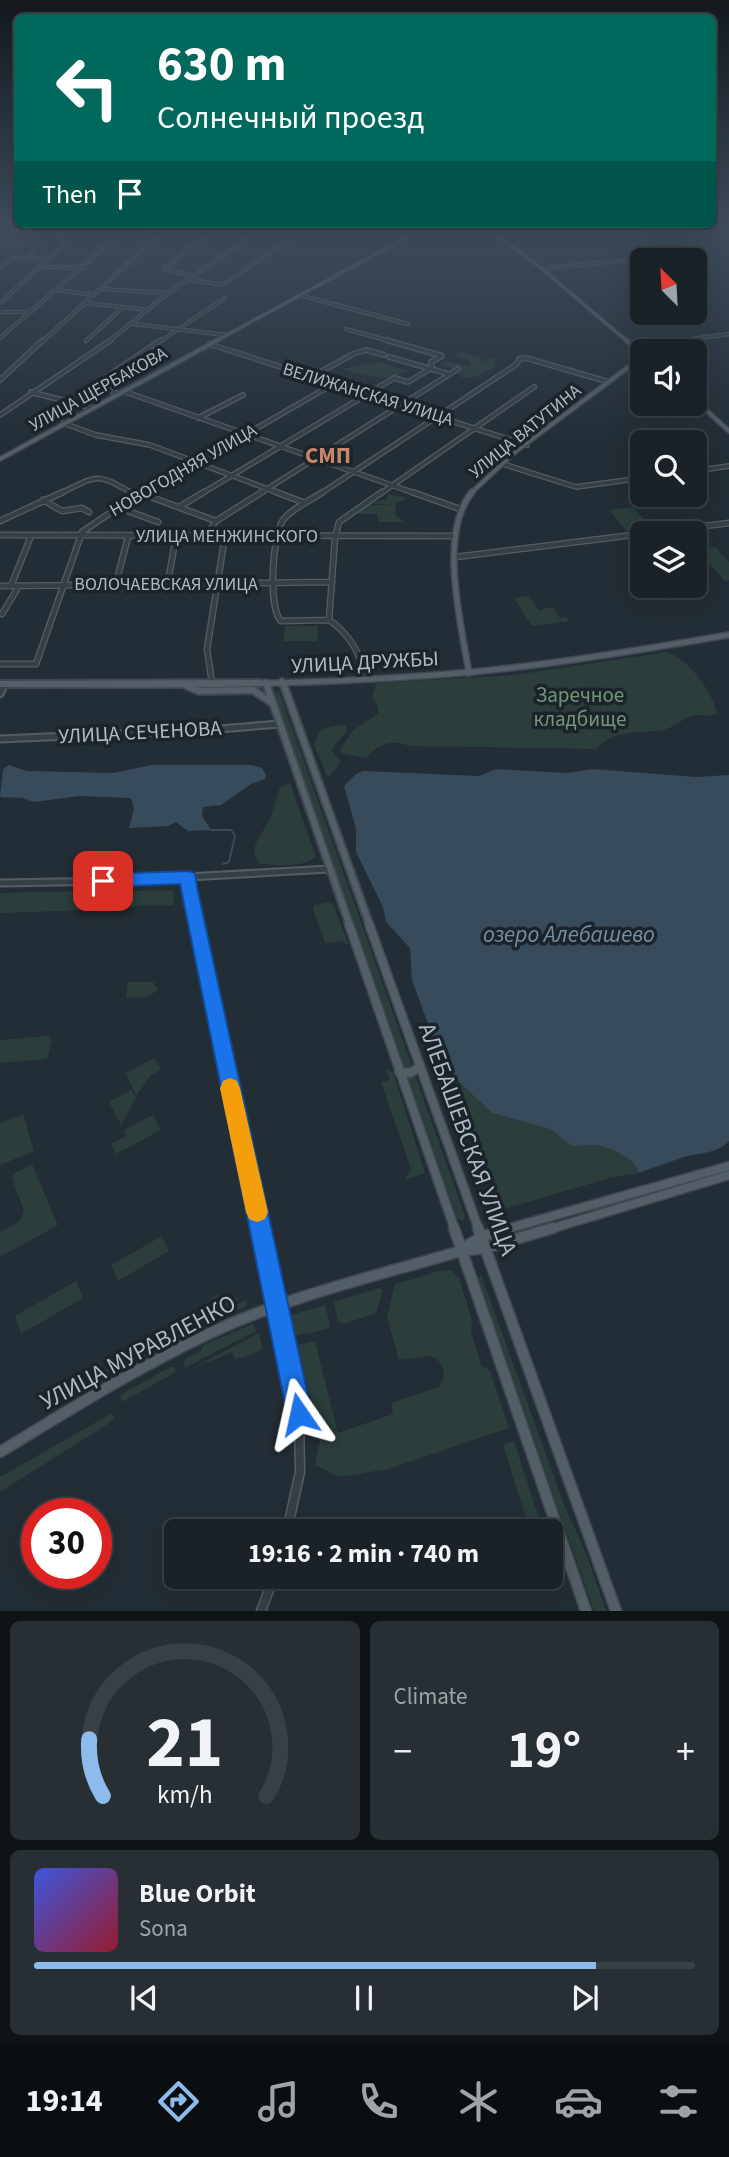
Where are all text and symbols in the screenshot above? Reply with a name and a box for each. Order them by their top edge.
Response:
text: 630 m [157,30,286,100]
icon: left [42,42,133,133]
text: Солнечный проезд [157,95,424,141]
icon: arrive [111,175,149,213]
text: Then [42,176,97,213]
north arrow [630,248,707,326]
map controls [630,248,707,598]
button: sound [630,339,707,416]
street label: УЛИЦА ЩЕРБАКОВА [25,341,172,438]
street label: ВЕЛИЖАНСКАЯ УЛИЦА [280,357,456,432]
street label: УЛИЦА ВАТУТИНА [464,378,587,484]
street label: НОВОГОДНЯЯ УЛИЦА [105,418,262,523]
button: search [630,430,707,507]
district label: СМП [305,439,351,472]
button: layers [630,521,707,598]
street label: УЛИЦА МЕНЖИНСКОГО [136,524,318,549]
street label: ВОЛОЧАЕВСКАЯ УЛИЦА [74,572,258,597]
street label: УЛИЦА ДРУЖБЫ [290,643,440,681]
park label: Заречное кладбище [533,680,627,734]
street label: УЛИЦА СЕЧЕНОВА [58,713,223,751]
pin [73,851,133,911]
icon: arrive [84,862,122,900]
water label: озеро Алебашево [483,918,655,951]
street label: АЛЕБАШЕВСКАЯ УЛИЦА [409,1018,526,1260]
street label: УЛИЦА МУРАВЛЕНКО [34,1286,242,1419]
position arrow [262,1377,336,1451]
speed limit sign: 30 [21,1498,112,1589]
text: 19:16 · 2 min · 740 m [248,1535,479,1572]
text: Climate [394,1680,467,1713]
text: 21 [146,1692,223,1796]
text: 19° [507,1714,581,1788]
text: − [394,1725,412,1779]
text: + [676,1725,695,1779]
text: km/h [157,1777,213,1813]
text: Blue Orbit [139,1875,256,1912]
text: Sona [139,1912,188,1945]
icon: previous [125,1979,163,2017]
icon: pause [345,1979,383,2017]
icon: next [566,1979,604,2017]
icon: directions [154,2077,203,2126]
icon: music [254,2077,303,2126]
icon: phone [354,2077,403,2126]
icon: climate [454,2077,503,2126]
icon: car [554,2077,603,2126]
icon: filters [654,2077,703,2126]
text: 19:14 [26,2078,103,2124]

